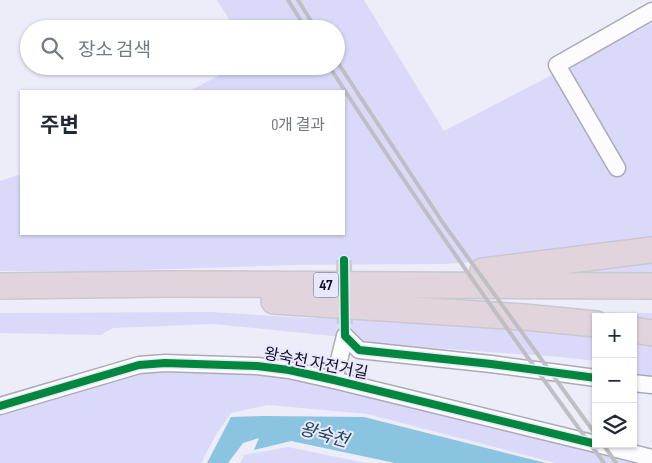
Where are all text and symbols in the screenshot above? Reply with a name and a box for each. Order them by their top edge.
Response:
search box [20,20,345,75]
icon: search [38,34,66,62]
text: 장소 검색 [78,39,151,62]
text: 주변 [40,113,79,138]
text: 0개 결과 [271,116,325,135]
road number: 47 [314,272,338,298]
map controls [592,313,637,448]
button: + [592,313,637,358]
street label: 왕숙천 자전거길 [262,345,370,383]
button: − [592,358,637,403]
button: layers [592,403,637,448]
water label: 왕숙천 [297,418,353,453]

